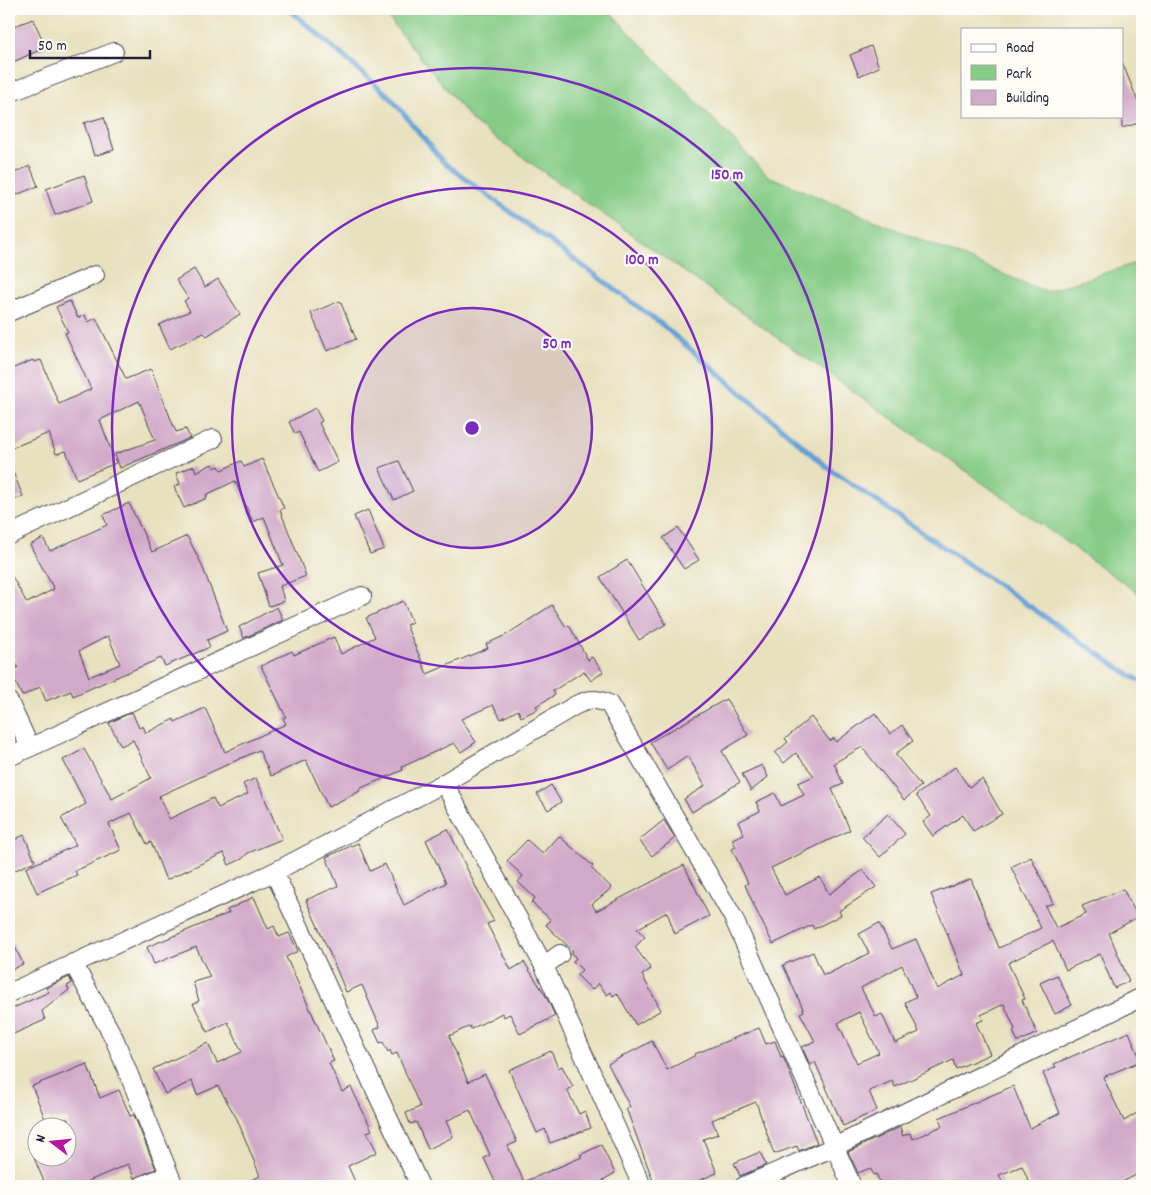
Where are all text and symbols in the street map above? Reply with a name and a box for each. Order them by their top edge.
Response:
scale bar [30,28,150,60]
legend [961,28,1124,118]
text: 50 m [38,36,67,58]
text: Road [1006,38,1034,60]
text: Park [1006,64,1032,86]
text: Building [1006,88,1049,110]
text: 150 m [711,165,743,187]
text: 100 m [625,250,659,272]
text: 50 m [543,334,571,356]
centre of rings [463,419,481,437]
north arrow [28,1118,78,1168]
text: N [31,1133,52,1145]

